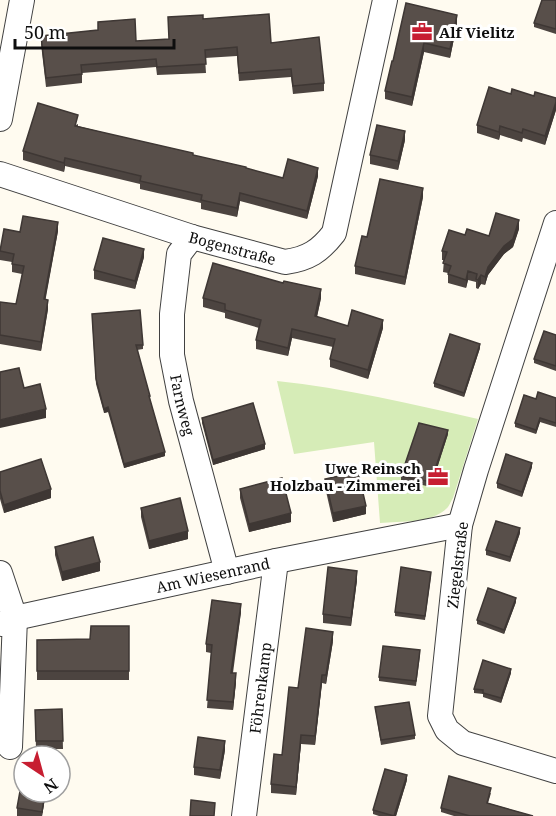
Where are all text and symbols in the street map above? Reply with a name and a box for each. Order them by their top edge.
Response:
scale bar [15,12,174,50]
text: 50 m [24,20,66,44]
office icon: Alf Vielitz [410,20,434,44]
place label: Alf Vielitz [439,22,515,42]
street label: Bogenstraße [187,227,278,269]
street label: Farnweg [166,373,200,438]
place label: Uwe Reinsch Holzbau - Zimmerei [270,458,422,495]
office icon: Uwe Reinsch Holzbau - Zimmerei [426,465,450,489]
street label: Ziegelstraße [442,520,472,610]
street label: Am Wiesenrand [154,553,272,597]
street label: Föhrenkamp [244,641,276,735]
north arrow [12,744,72,804]
text: N [39,774,62,799]

